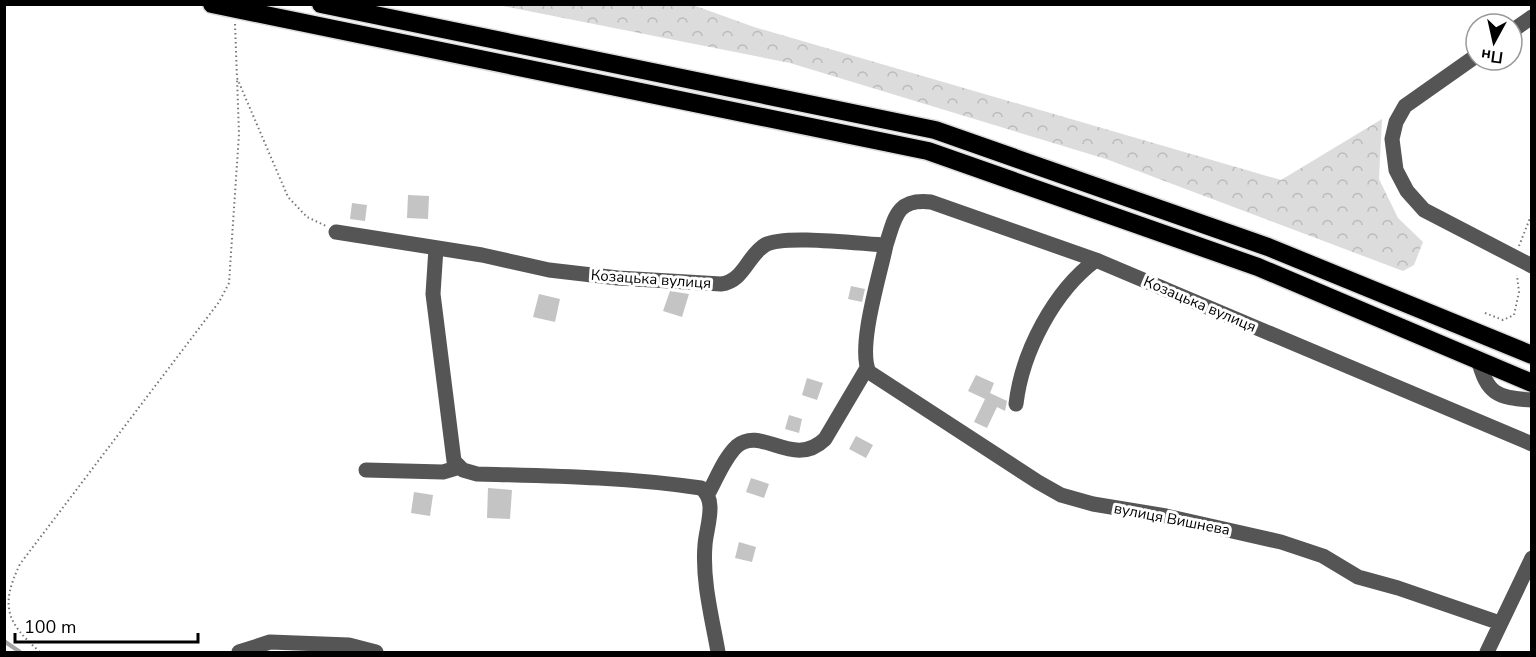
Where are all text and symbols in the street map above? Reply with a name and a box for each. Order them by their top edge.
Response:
north arrow [1464,12,1524,72]
text: Пн [1480,43,1504,68]
street label: Козацька вулиця [590,265,712,293]
street label: Козацька вулиця [1141,271,1259,337]
street label: вулиця Вишнева [1112,498,1232,540]
scale bar [15,606,198,644]
text: 100 m [24,615,76,639]

